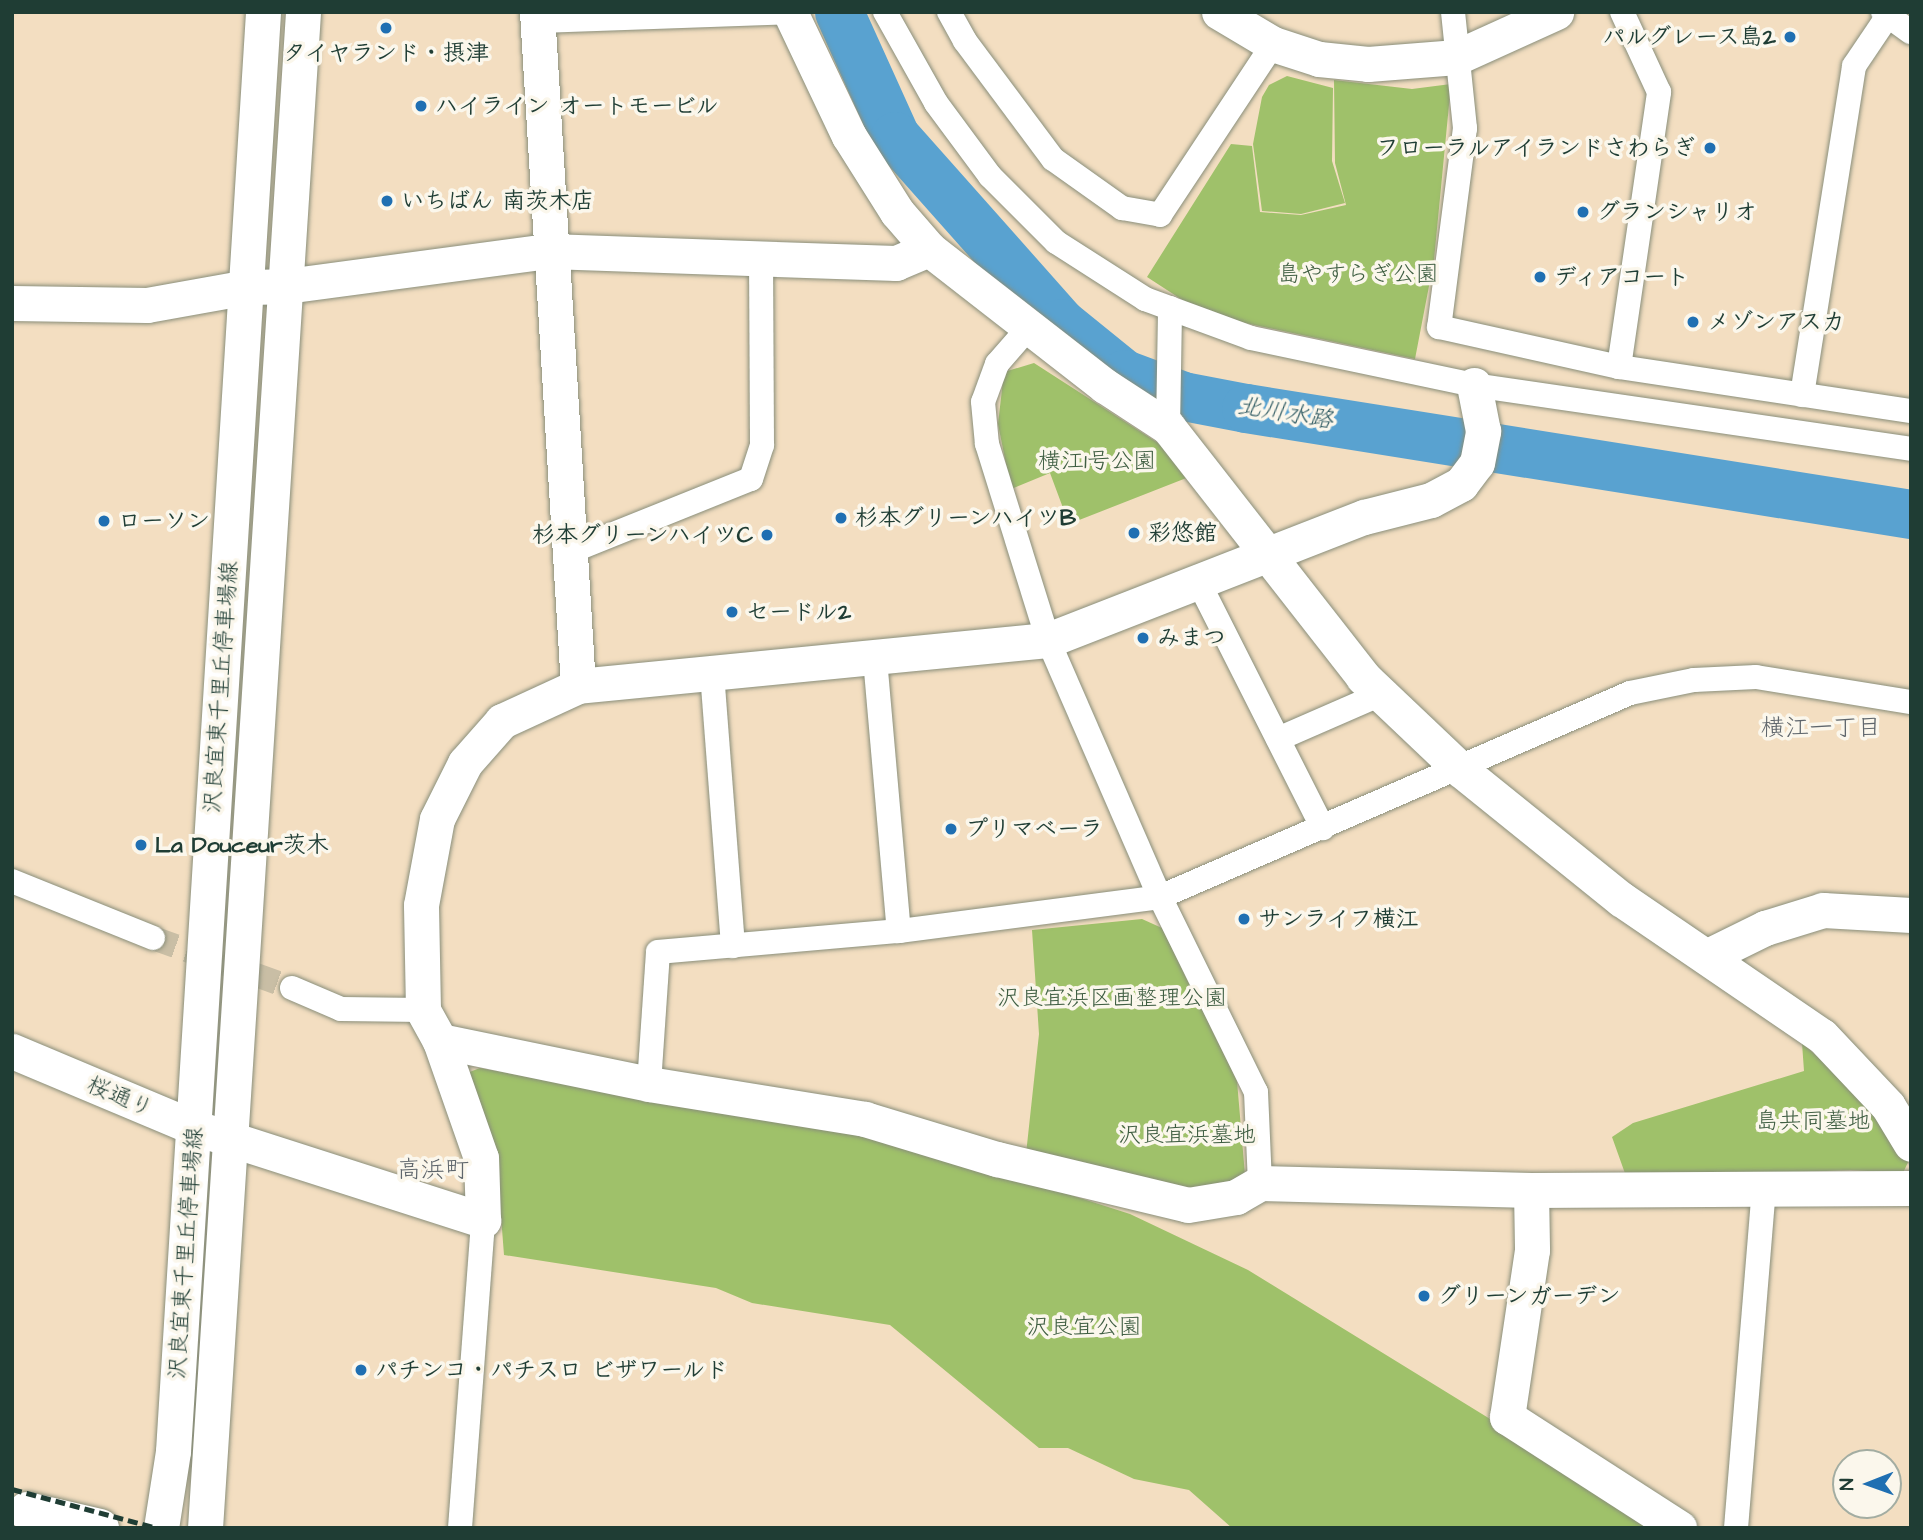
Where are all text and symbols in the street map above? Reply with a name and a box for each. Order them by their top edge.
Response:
marker: タイヤランド・摂津 [378,20,394,36]
place label: パルグレース島2 [1601,23,1776,51]
marker: パルグレース島2 [1782,29,1798,45]
place label: タイヤランド・摂津 [283,39,489,67]
place label: ハイライン オートモービル [435,92,720,120]
marker: ハイライン オートモービル [413,98,429,114]
place label: フローラルアイランドさわらぎ [1374,134,1696,162]
marker: フローラルアイランドさわらぎ [1702,140,1718,156]
place label: いちばん 南茨木店 [401,187,594,215]
marker: いちばん 南茨木店 [379,193,395,209]
place label: グランシャリオ [1597,198,1758,226]
marker: グランシャリオ [1575,204,1591,220]
park label: 島やすらぎ公園 [1278,260,1438,288]
place label: ディアコート [1554,263,1692,291]
marker: ディアコート [1532,269,1548,285]
place label: メゾンアスカ [1707,308,1845,336]
marker: メゾンアスカ [1685,314,1701,330]
water label: 北川水路 [1235,392,1335,436]
park label: 横江1号公園 [1038,447,1156,475]
place label: 杉本グリーンハイツB [855,504,1078,532]
place label: ローソン [118,507,210,535]
marker: 杉本グリーンハイツB [833,510,849,526]
marker: ローソン [96,513,112,529]
place label: 彩悠館 [1148,519,1217,547]
place label: 杉本グリーンハイツC [530,521,753,549]
marker: 彩悠館 [1126,525,1142,541]
marker: 杉本グリーンハイツC [759,527,775,543]
street label: 沢良宜東千里丘停車場線 [198,560,244,814]
place label: セードル2 [746,598,851,626]
marker: セードル2 [724,604,740,620]
place label: みまつ [1157,624,1226,652]
marker: みまつ [1135,630,1151,646]
district label: 横江一丁目 [1761,715,1881,743]
place label: プリマベーラ [965,815,1103,843]
marker: プリマベーラ [943,821,959,837]
place label: La Douceur茨木 [155,831,329,859]
marker: La Douceur茨木 [133,837,149,853]
place label: サンライフ横江 [1258,905,1419,933]
marker: サンライフ横江 [1236,911,1252,927]
park label: 沢良宜浜区画整理公園 [997,984,1227,1012]
street label: 桜通り [83,1071,157,1123]
park label: 島共同墓地 [1756,1107,1870,1135]
park label: 沢良宜浜墓地 [1118,1121,1256,1149]
street label: 沢良宜東千里丘停車場線 [163,1126,209,1380]
district label: 高浜町 [397,1157,469,1185]
place label: グリーンガーデン [1438,1282,1622,1310]
marker: グリーンガーデン [1416,1288,1432,1304]
park label: 沢良宜公園 [1027,1313,1141,1341]
place label: パチンコ・パチスロ ビザワールド [375,1356,729,1384]
marker: パチンコ・パチスロ ビザワールド [353,1362,369,1378]
north arrow [1832,1449,1902,1519]
text: N [1834,1478,1861,1491]

